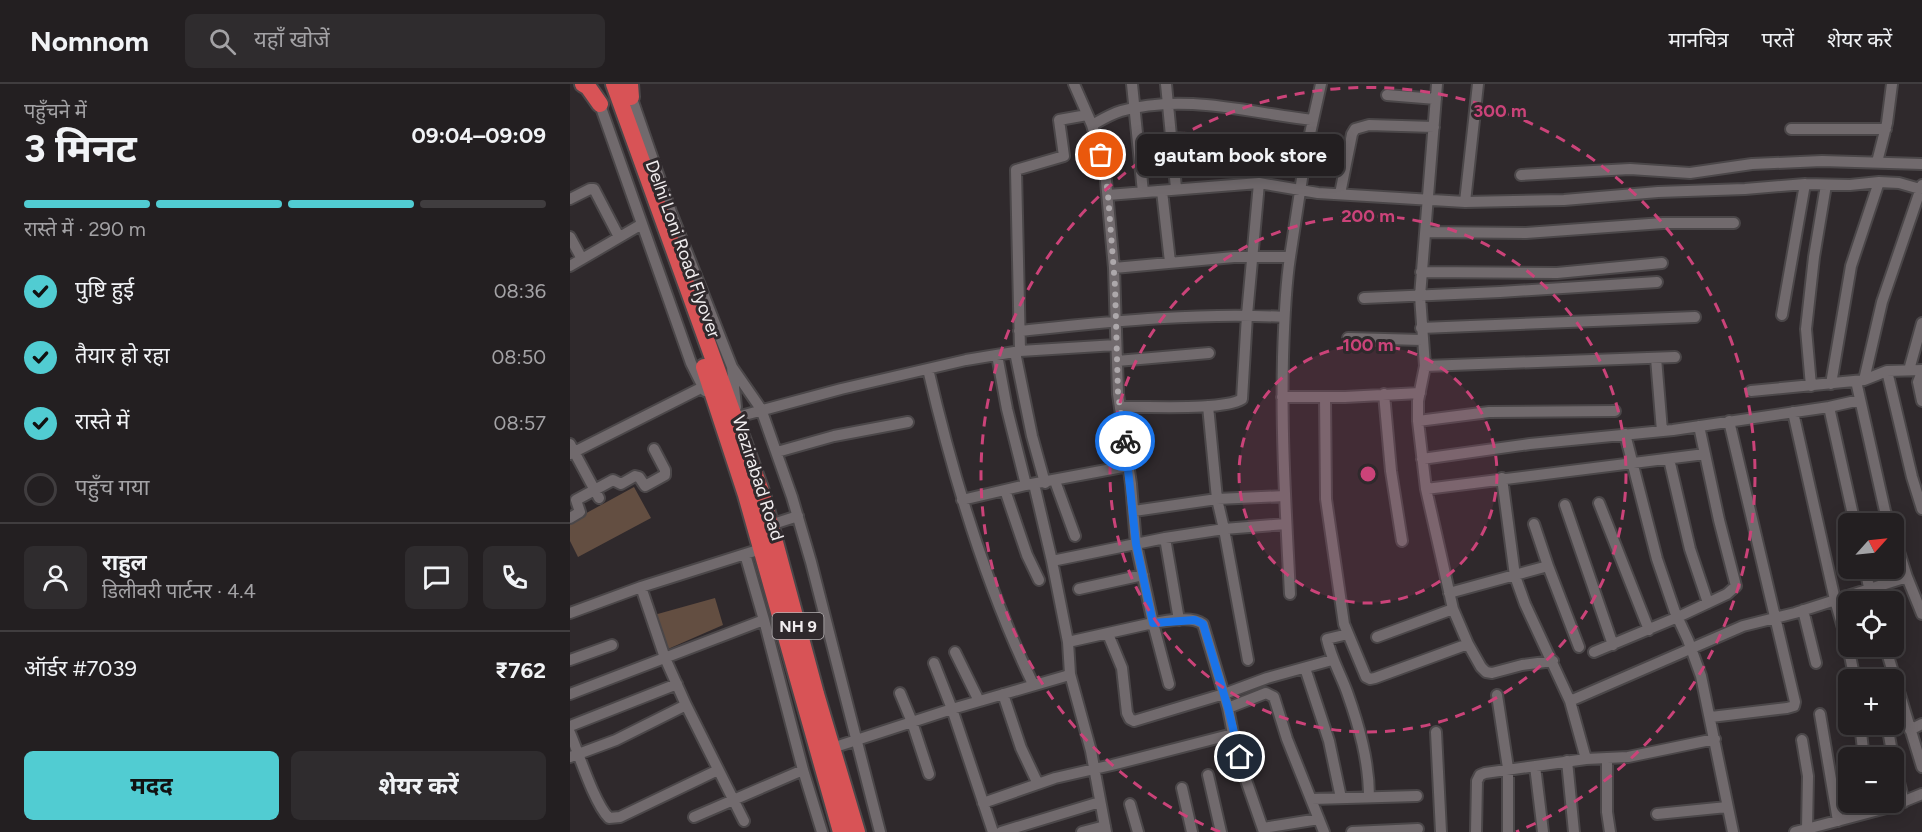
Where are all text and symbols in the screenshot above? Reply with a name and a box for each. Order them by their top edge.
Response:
search box [185,14,605,68]
text: Nomnom [30,24,149,58]
icon: search [206,25,239,58]
text: यहाँ खोजें [254,26,330,53]
text: मानचित्र [1669,27,1729,52]
text: परतें [1762,27,1794,52]
text: शेयर करें [1827,27,1892,52]
text: पहुँचने में [24,99,87,123]
text: 300 m [1473,100,1527,122]
text: 09:04–09:09 [411,122,546,149]
text: 3 मिनट [24,125,137,172]
pin [1075,129,1126,180]
callout: gautam book store [1137,134,1344,176]
icon: bag [1084,138,1117,171]
text: gautam book store [1154,143,1327,167]
street label: Delhi Loni Road Flyover [641,157,725,341]
text: 200 m [1341,205,1395,227]
text: रास्ते में · 290 m [24,217,146,241]
icon: check [24,275,57,308]
text: पुष्टि हुई [75,276,134,303]
text: 08:36 [494,279,546,303]
text: 100 m [1343,334,1393,356]
icon: check [24,341,57,374]
text: तैयार हो रहा [75,342,170,369]
text: 08:50 [492,345,546,369]
icon: check [24,407,57,440]
text: रास्ते में [75,408,129,435]
text: 08:57 [494,411,546,435]
courier [1095,411,1155,471]
street label: Wazirabad Road [727,413,789,543]
icon: bike [1109,425,1142,458]
centre of rings [1358,464,1378,484]
text: पहुँच गया [75,474,149,501]
north arrow [1838,513,1904,579]
map controls [1838,513,1904,813]
button: person [24,546,87,609]
button: chat [405,546,468,609]
button: phone [483,546,546,609]
text: राहुल [102,549,147,576]
text: डिलीवरी पार्टनर · 4.4 [102,579,256,603]
button: locate [1838,591,1904,657]
road number: NH 9 [772,613,824,639]
text: ऑर्डर #7039 [24,655,137,682]
text: ₹762 [495,657,546,684]
button: + [1838,669,1904,735]
pin [1214,731,1265,782]
icon: home [1223,740,1256,773]
button: − [1838,747,1904,813]
button: मदद [24,751,279,820]
button: शेयर करें [291,751,546,820]

